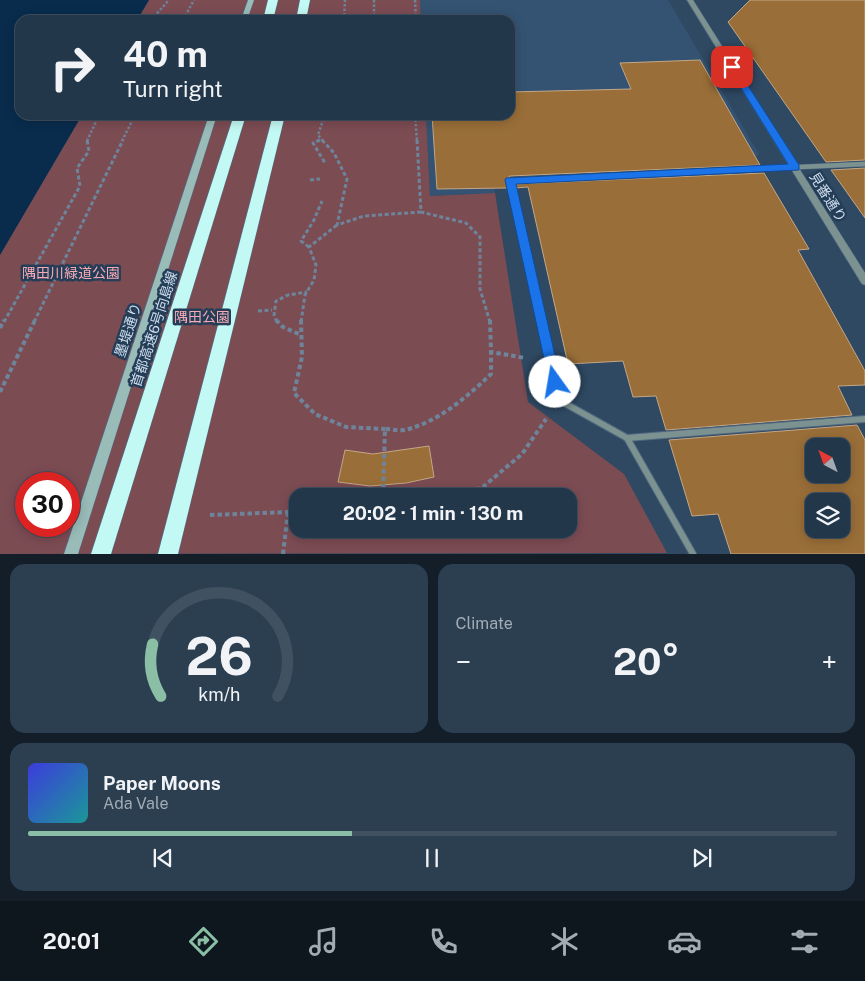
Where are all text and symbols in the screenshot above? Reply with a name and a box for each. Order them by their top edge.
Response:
text: 40 m [123,34,208,75]
icon: right [40,35,105,100]
pin [711,46,753,88]
icon: arrive [718,53,746,81]
text: Turn right [123,76,223,102]
street label: 見番通り [806,169,850,225]
park label: 隅田川緑道公園 [22,265,120,281]
street label: 首都高速6号向島線 [128,269,180,389]
street label: 墨堤通り [112,301,144,359]
park label: 隅田公園 [174,309,230,325]
position arrow [528,355,580,407]
north arrow [805,438,850,482]
map controls [805,438,850,538]
speed limit sign: 30 [15,472,80,537]
button: layers [805,493,850,538]
text: 20:02 · 1 min · 130 m [343,502,523,524]
text: Climate [456,614,513,633]
text: 26 [185,626,252,687]
text: 20° [613,639,680,684]
text: − [456,645,471,678]
text: + [821,645,837,678]
text: km/h [198,684,240,705]
text: Paper Moons [103,772,221,794]
text: Ada Vale [103,794,168,813]
icon: previous [149,844,177,872]
icon: pause [418,844,446,872]
icon: next [688,844,716,872]
icon: directions [186,924,221,959]
icon: music [306,924,341,959]
icon: phone [426,924,461,959]
icon: climate [547,924,582,959]
icon: car [667,924,702,959]
icon: filters [787,924,822,959]
text: 20:01 [43,928,100,954]

